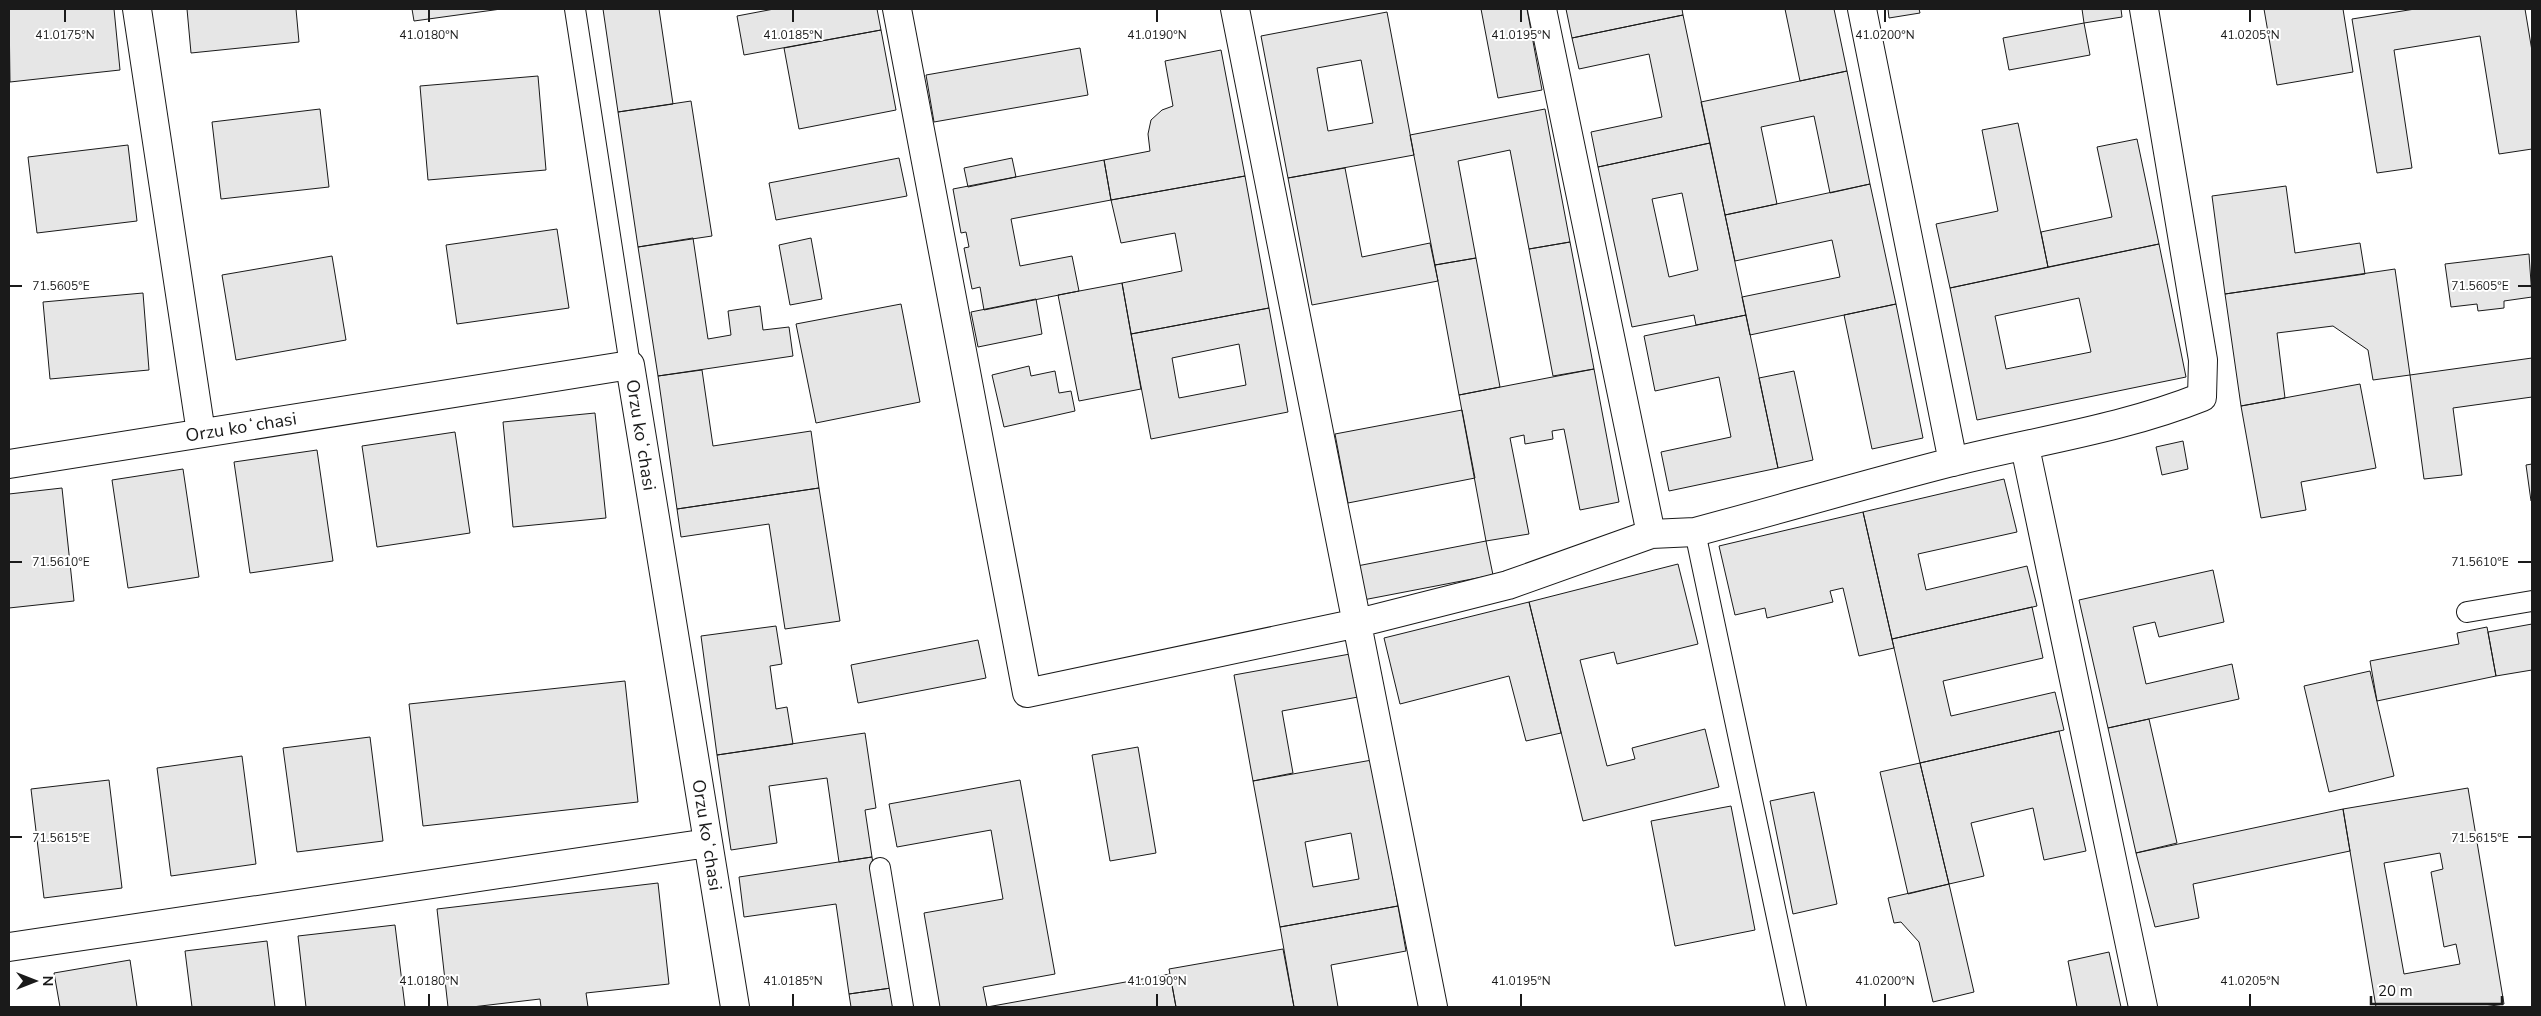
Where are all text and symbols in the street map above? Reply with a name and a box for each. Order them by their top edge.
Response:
text: 41.0175°N [35,27,95,43]
text: 41.0180°N [399,27,459,43]
text: 41.0185°N [763,27,823,43]
text: 41.0190°N [1127,27,1187,43]
text: 41.0195°N [1491,27,1551,43]
text: 41.0200°N [1855,27,1915,43]
text: 41.0205°N [2220,27,2280,43]
text: 71.5605°E [32,278,90,294]
text: 71.5605°E [2451,278,2509,294]
street label: Orzu koʻchasi [620,378,662,492]
street label: Orzu koʻchasi [184,406,298,448]
text: 71.5610°E [32,554,90,570]
text: 71.5610°E [2451,554,2509,570]
street label: Orzu koʻchasi [686,778,728,892]
text: 71.5615°E [32,830,90,846]
text: 71.5615°E [2451,830,2509,846]
north arrow [10,956,60,1006]
text: 41.0180°N [399,973,459,989]
text: 41.0185°N [763,973,823,989]
text: 41.0190°N [1127,973,1187,989]
text: 41.0195°N [1491,973,1551,989]
text: 41.0200°N [1855,973,1915,989]
text: 41.0205°N [2220,973,2280,989]
scale bar [2371,974,2502,1006]
text: N [38,976,57,986]
text: 20 m [2378,981,2413,1001]

